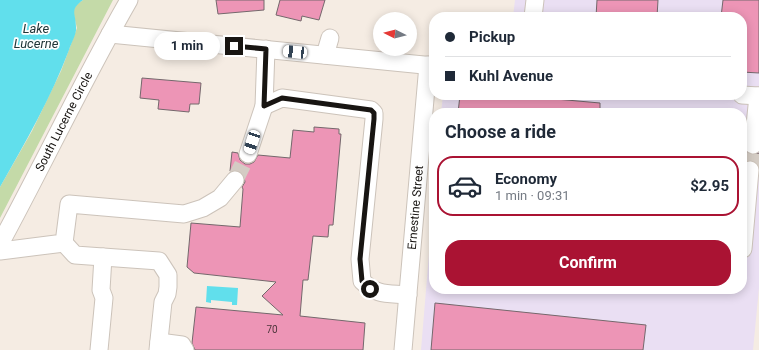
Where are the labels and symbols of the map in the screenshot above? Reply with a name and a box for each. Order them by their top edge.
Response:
north arrow [373,12,417,56]
water label: Lake Lucerne [14,21,59,51]
callout: 1 min [154,32,220,60]
route end [225,37,243,55]
car [282,45,308,59]
street label: South Lucerne Circle [32,70,95,174]
car [243,129,261,155]
street label: Ernestine Street [405,165,426,250]
route start [361,280,379,298]
house number: 70 [266,324,278,335]

